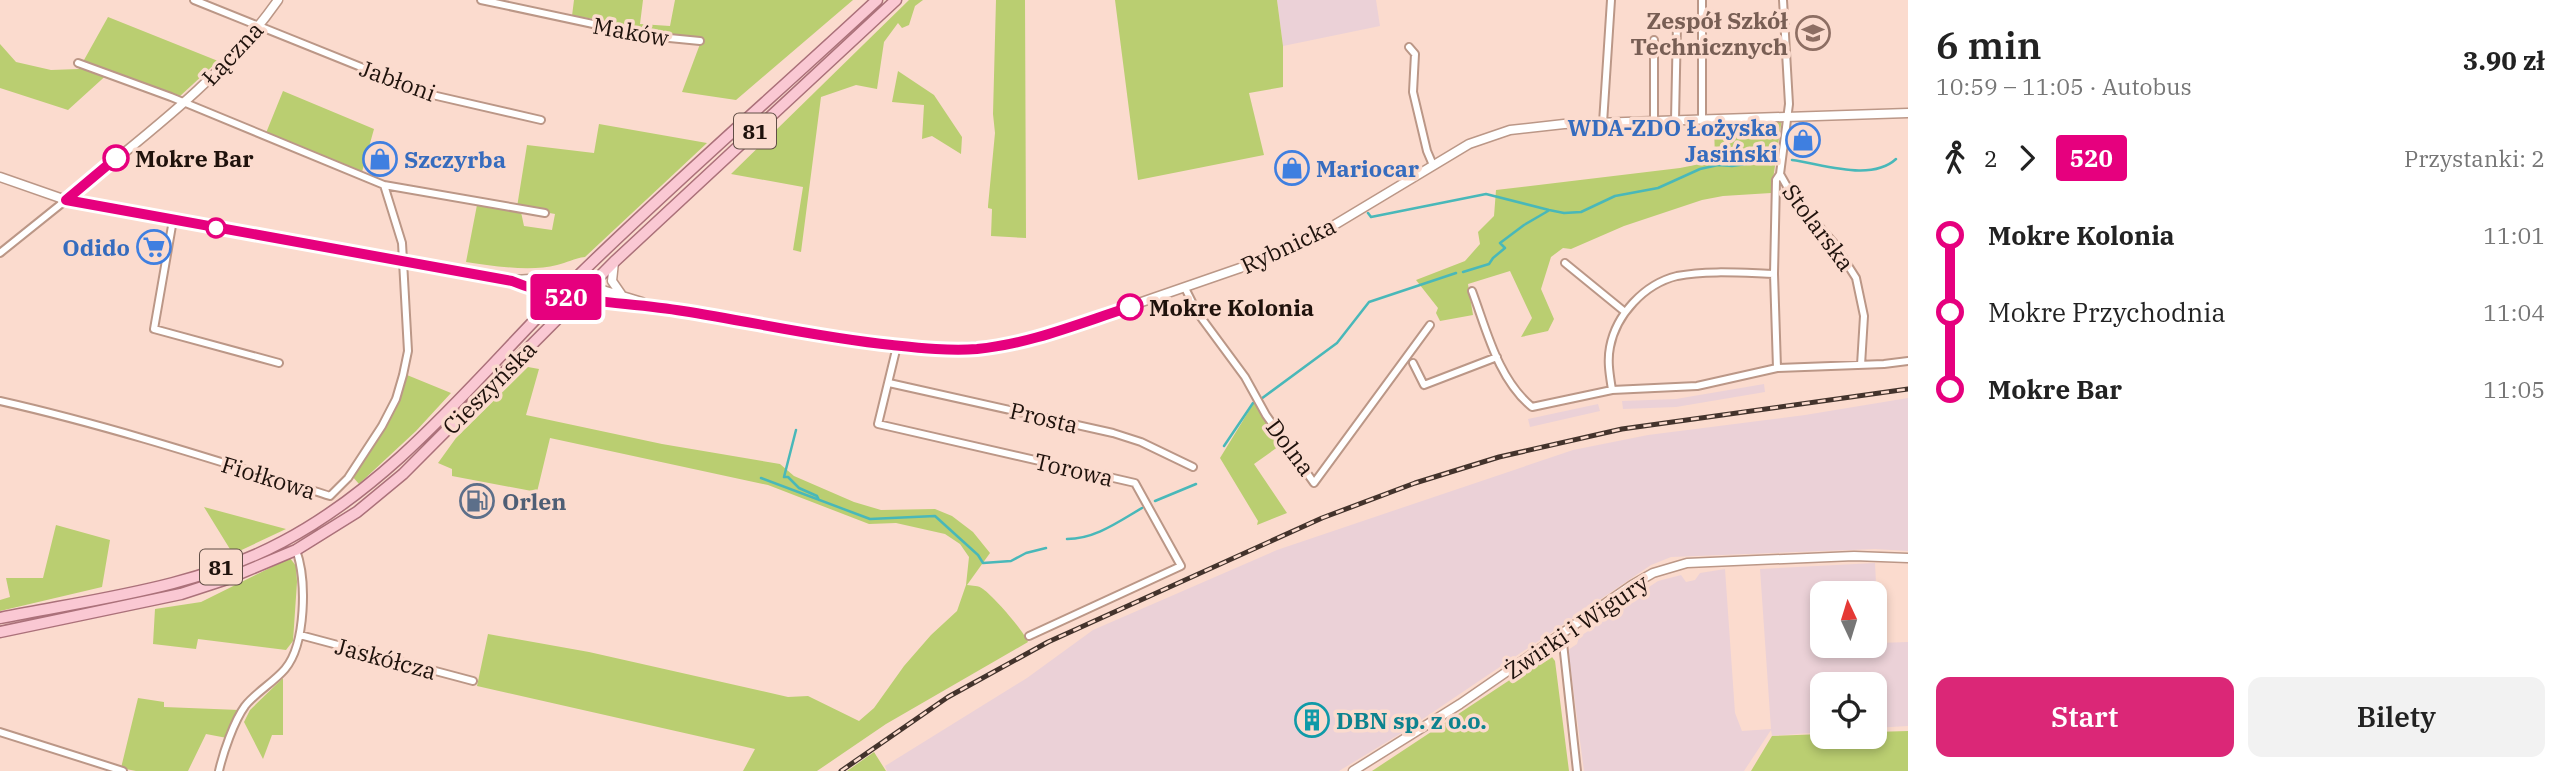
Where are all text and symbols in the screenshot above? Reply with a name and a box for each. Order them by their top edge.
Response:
place label: Zespół Szkół Technicznych [1631,5,1788,61]
street label: Maków [591,10,671,52]
school or university icon: Zespół Szkół Technicznych [1794,14,1832,52]
street label: Łączna [195,15,269,91]
text: 6 min [1936,20,2042,69]
text: 3.90 zł [2463,43,2545,77]
street label: Jabłoni [356,52,440,108]
text: 10:59 – 11:05 · Autobus [1936,71,2192,101]
place label: WDA-ZDO Łożyska Jasiński [1568,112,1778,168]
road number: 81 [734,114,776,148]
shop icon: WDA-ZDO Łożyska Jasiński [1784,121,1822,159]
icon: walk [1936,139,1974,177]
icon: forward [2008,139,2046,177]
shop icon: Szczyrba [361,140,399,178]
text: 520 [2070,142,2113,174]
place label: Mokre Bar [135,143,254,173]
text: 2 [1984,143,1998,173]
text: Przystanki: 2 [2404,143,2545,173]
place label: Szczyrba [404,144,506,174]
marker: Mokre Bar [103,145,129,171]
shop icon: Mariocar [1273,149,1311,187]
place label: Mariocar [1316,153,1420,183]
street label: Stolarska [1776,177,1862,277]
street label: Rybnicka [1236,210,1340,280]
unlabelled marker [206,218,226,238]
text: Mokre Kolonia [1988,218,2175,252]
text: 11:01 [2483,220,2545,250]
supermarket icon: Odido [135,228,173,266]
place label: Odido [62,232,130,262]
line badge: 520 [526,274,606,320]
text: 520 [544,281,588,313]
place label: Mokre Kolonia [1149,292,1314,322]
marker: Mokre Kolonia [1117,294,1143,320]
text: Mokre Przychodnia [1988,295,2226,329]
text: 11:04 [2483,297,2545,327]
street label: Cieszyńska [436,334,542,440]
text: Mokre Bar [1988,372,2122,406]
text: 11:05 [2483,374,2545,404]
street label: Prosta [1007,395,1081,439]
street label: Dolna [1260,413,1322,481]
street label: Torowa [1032,445,1116,493]
street label: Fiołkowa [218,448,320,506]
fuel station icon: Orlen [458,482,496,520]
place label: Orlen [502,486,567,516]
road number: 81 [200,550,242,584]
street label: Żwirki i Wigury [1498,566,1654,685]
north arrow [1810,581,1886,658]
map controls [1810,581,1887,749]
street label: Jaskółcza [332,630,440,686]
button: locate [1810,672,1887,749]
button: Start [1936,677,2234,757]
button: Bilety [2248,677,2545,757]
building icon: DBN sp. z o.o. [1293,701,1331,739]
place label: DBN sp. z o.o. [1336,705,1487,735]

